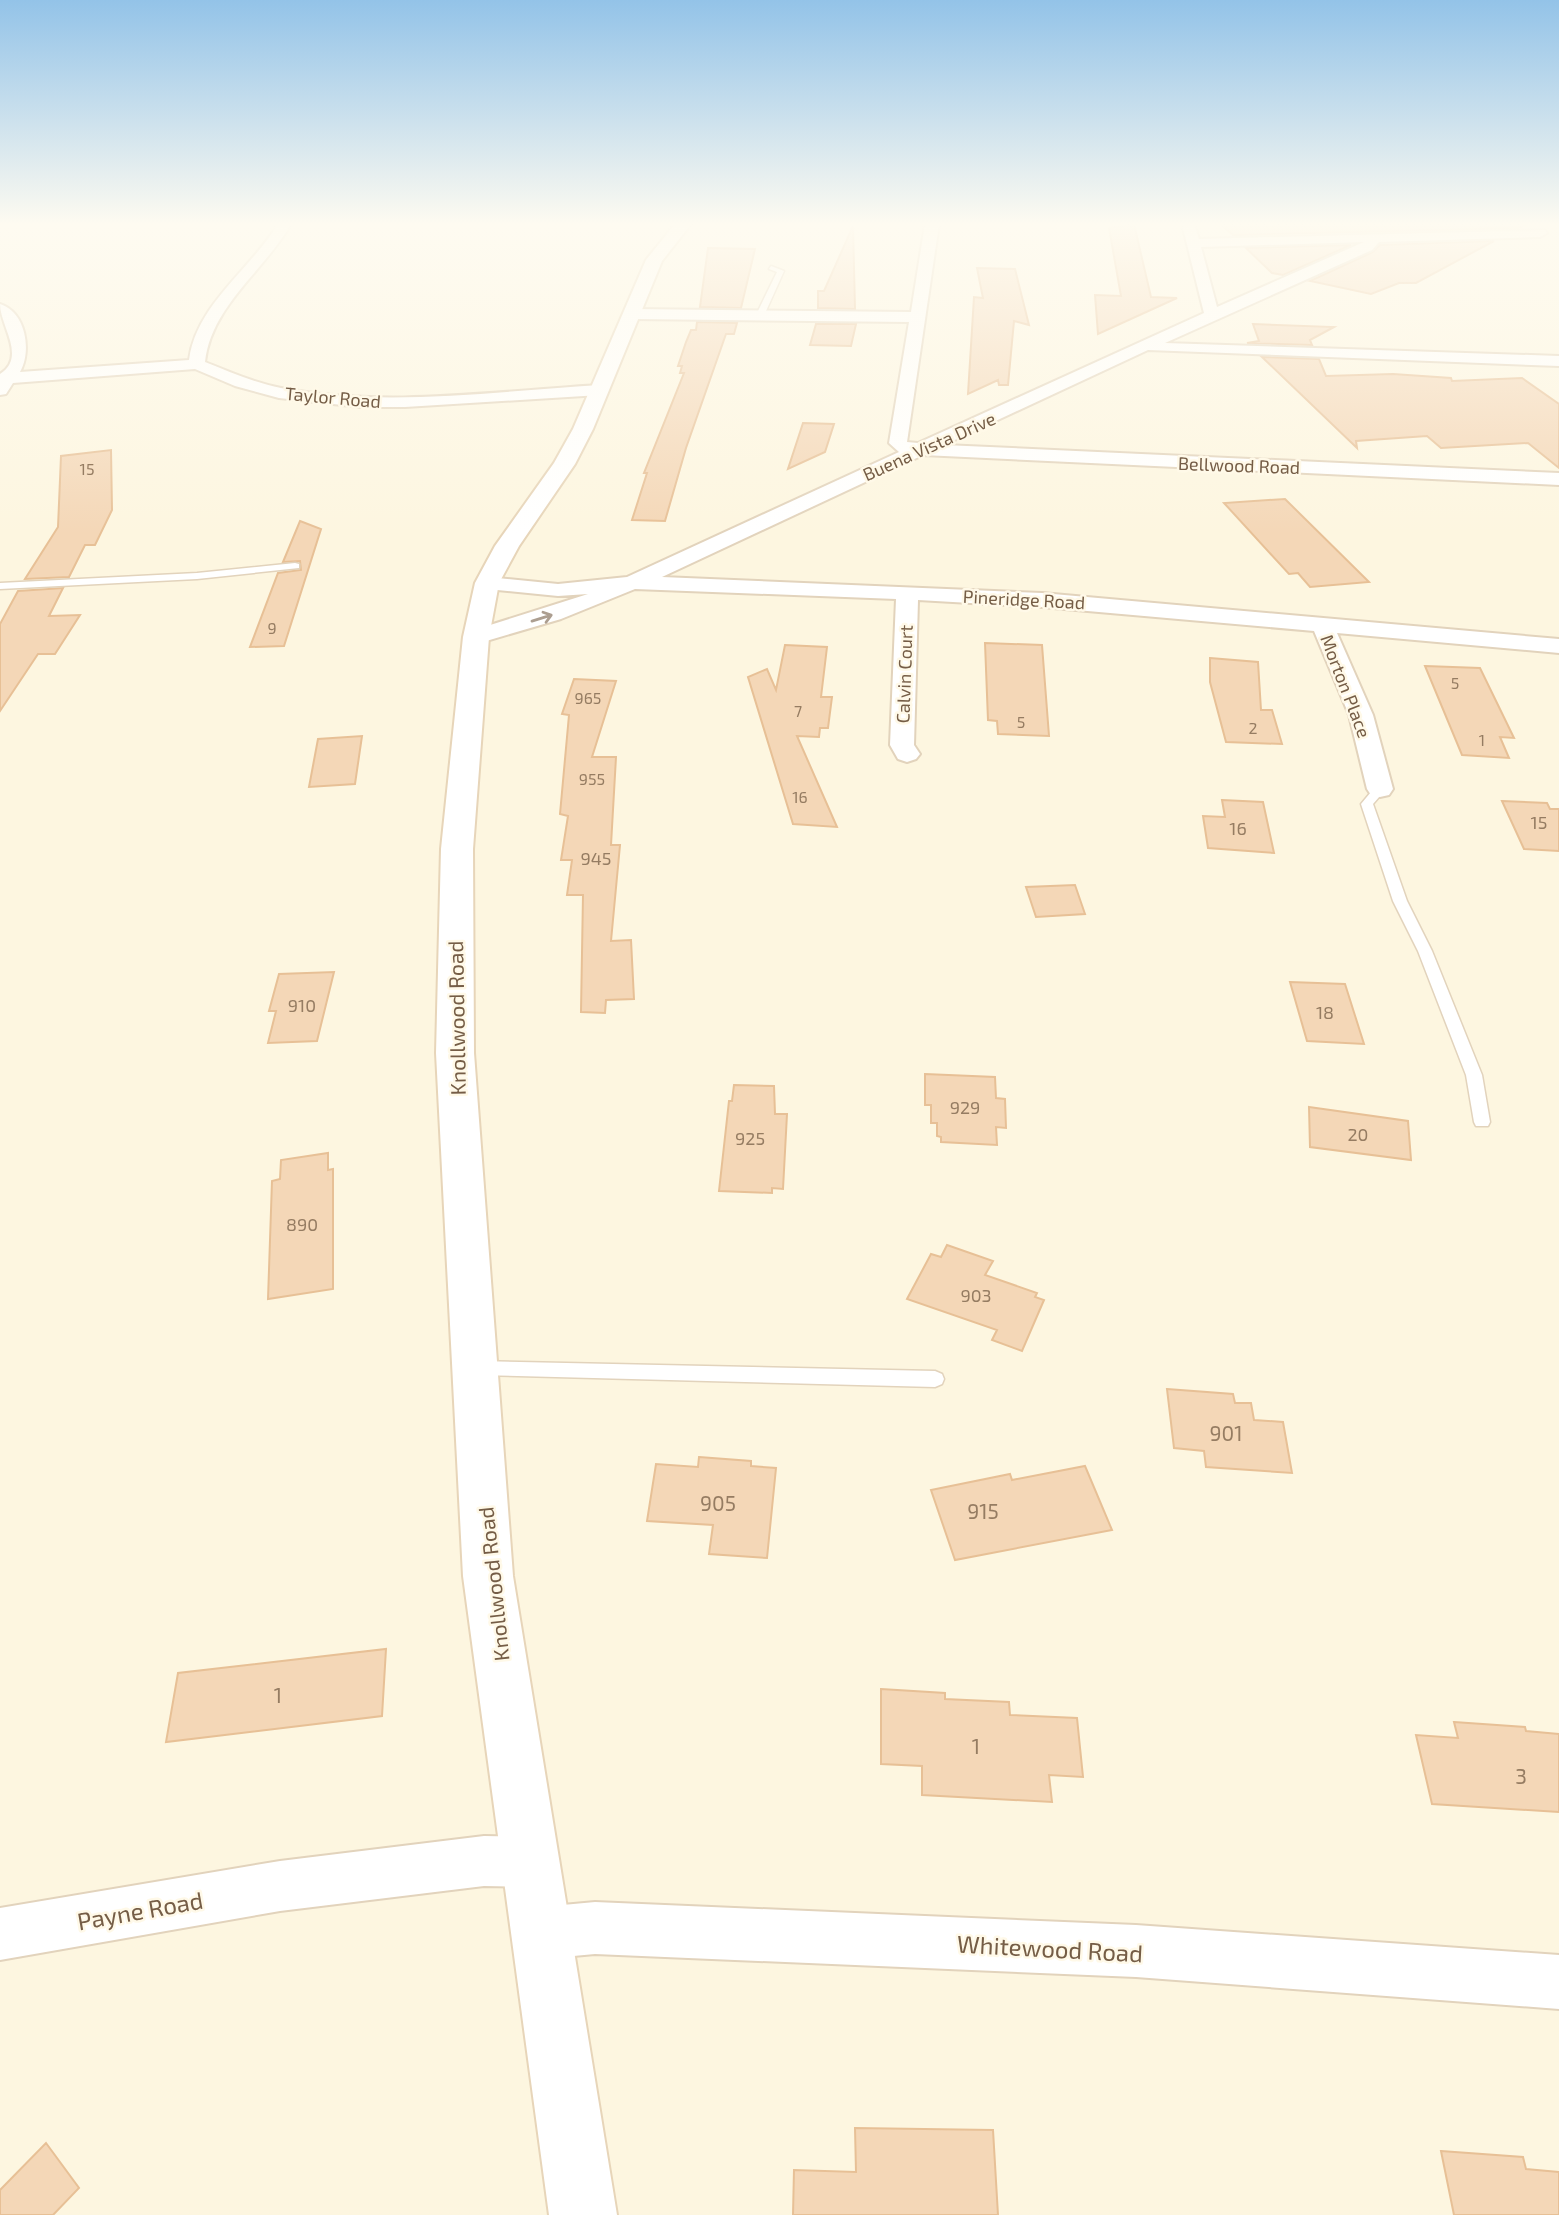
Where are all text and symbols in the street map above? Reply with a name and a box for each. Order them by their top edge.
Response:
street label: Taylor Road [284,382,382,412]
street label: Buena Vista Drive [859,407,999,485]
street label: Bellwood Road [1178,452,1300,478]
house number: 15 [80,459,94,478]
street label: Pineridge Road [962,585,1086,613]
one-way arrow [530,611,552,624]
house number: 9 [267,618,277,637]
street label: Calvin Court [891,624,917,724]
street label: Morton Place [1316,631,1376,741]
house number: 5 [1451,673,1459,692]
house number: 965 [575,688,601,707]
house number: 7 [794,701,802,720]
house number: 5 [1017,712,1025,731]
house number: 2 [1249,718,1258,737]
house number: 1 [1479,730,1485,749]
house number: 955 [579,769,605,788]
house number: 16 [792,787,808,806]
house number: 15 [1531,811,1547,833]
house number: 16 [1229,817,1247,839]
house number: 945 [580,847,612,869]
street label: Knollwood Road [442,940,470,1096]
house number: 910 [288,994,316,1016]
house number: 18 [1316,1001,1334,1023]
house number: 929 [950,1096,980,1118]
house number: 20 [1348,1123,1368,1145]
house number: 925 [735,1127,765,1149]
house number: 890 [286,1213,318,1235]
house number: 903 [960,1284,992,1306]
house number: 901 [1209,1420,1243,1445]
house number: 905 [700,1490,736,1515]
house number: 915 [967,1498,999,1523]
street label: Knollwood Road [472,1506,514,1662]
house number: 1 [274,1682,282,1707]
house number: 1 [972,1733,980,1758]
house number: 3 [1515,1763,1527,1788]
street label: Payne Road [75,1885,205,1935]
street label: Whitewood Road [956,1929,1144,1967]

